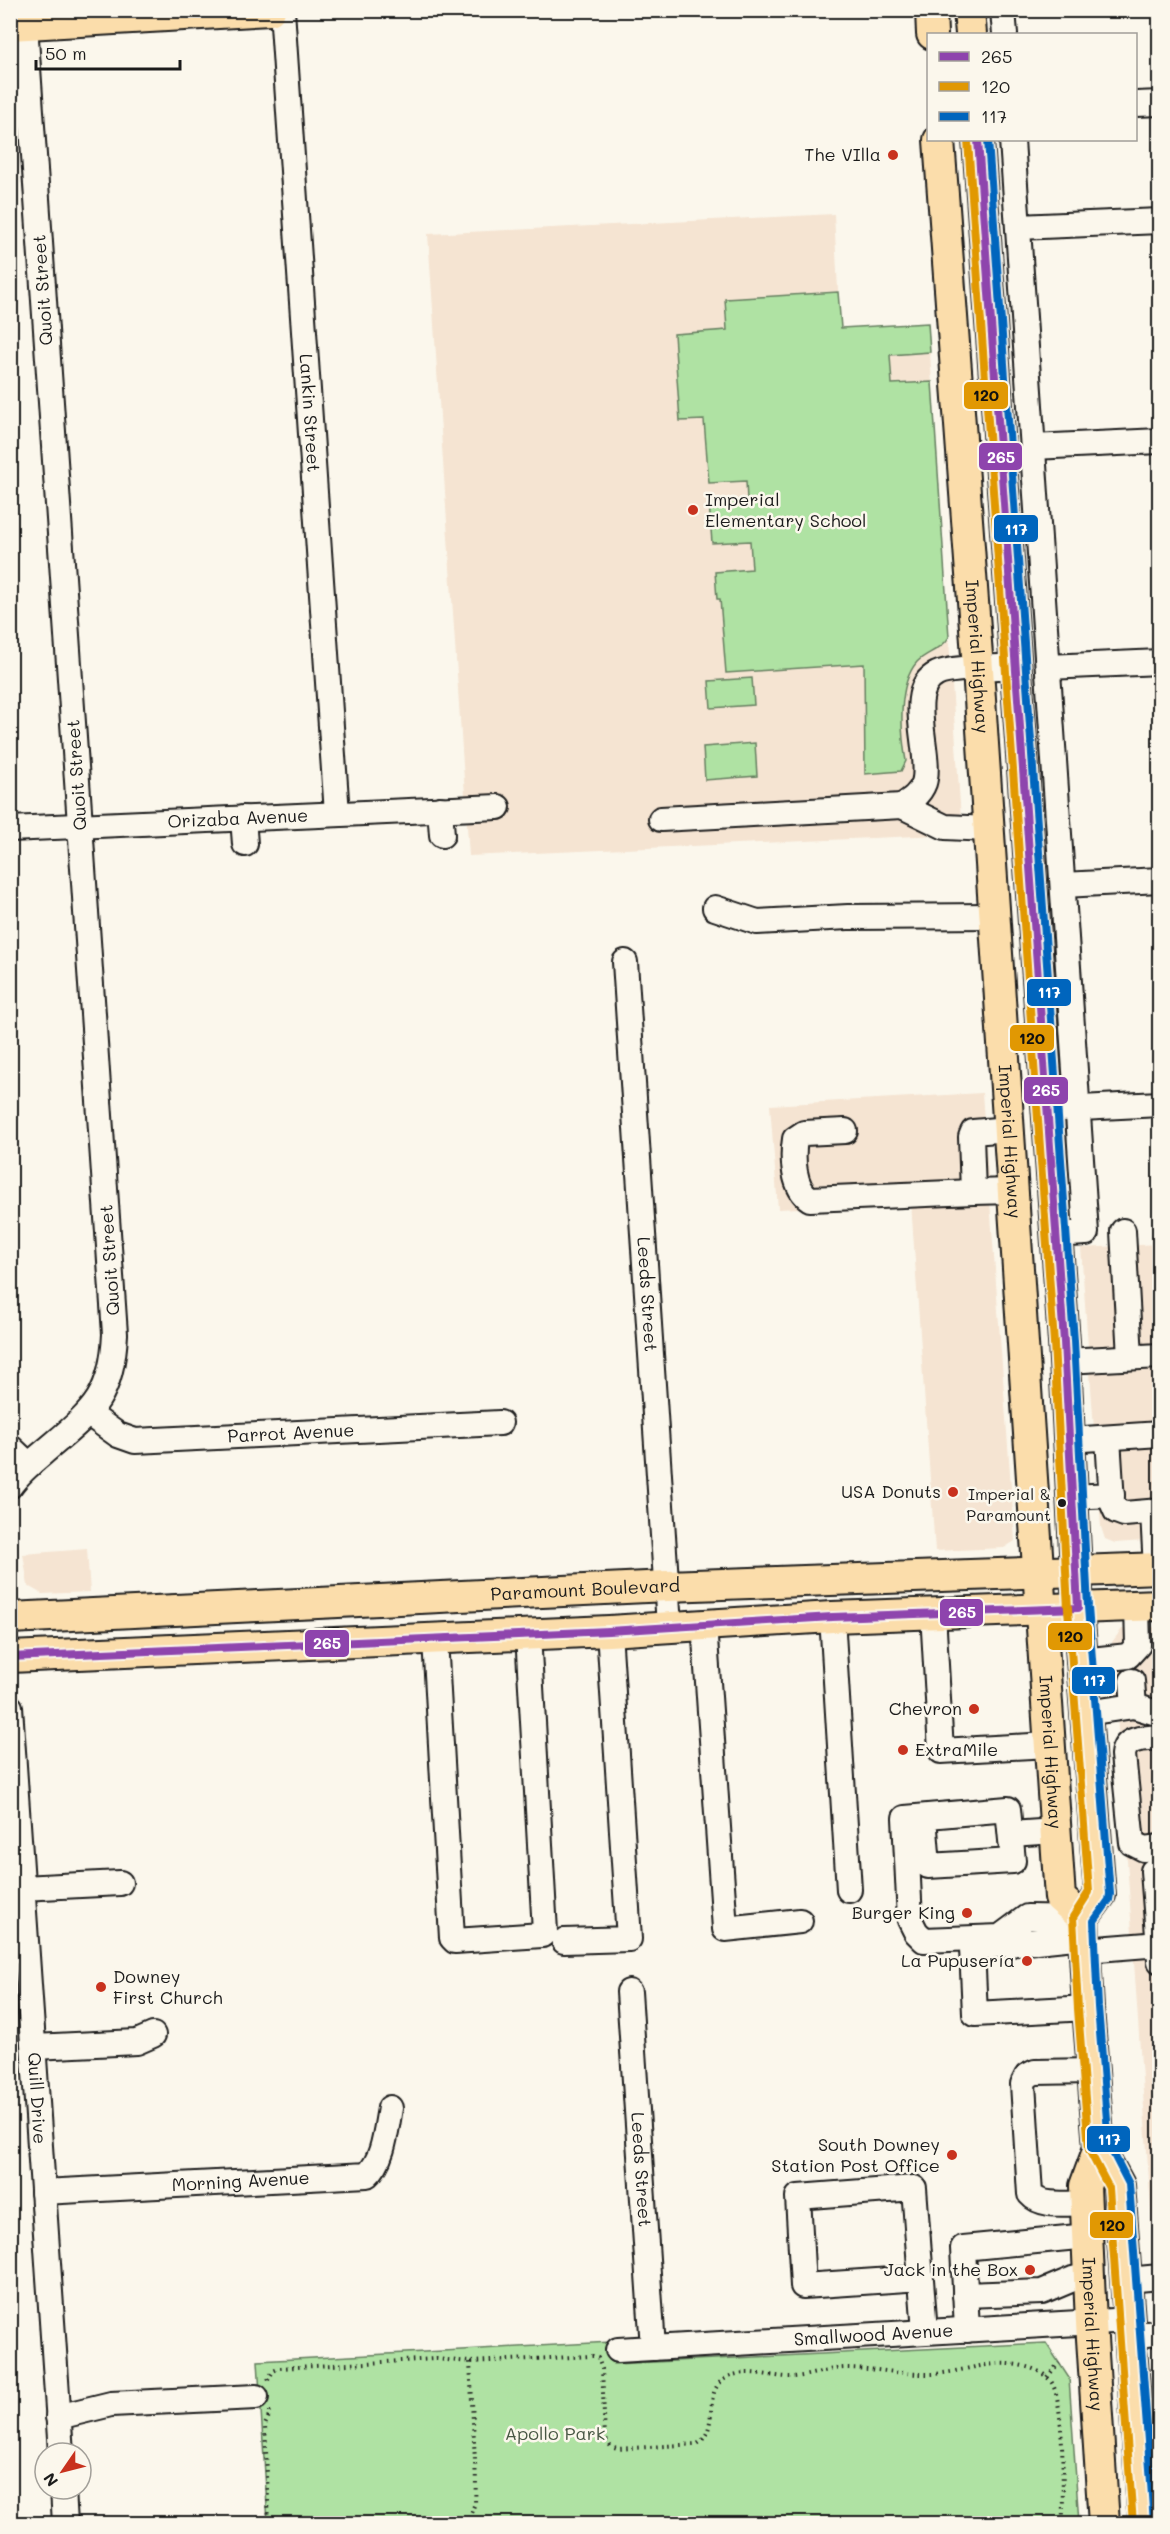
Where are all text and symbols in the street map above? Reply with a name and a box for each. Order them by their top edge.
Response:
scale bar [36,33,180,71]
legend [927,33,1137,141]
text: 50 m [45,41,87,65]
text: 265 [981,44,1012,68]
text: 120 [981,74,1010,98]
text: 117 [981,104,1007,128]
place label: The VIlla [804,142,881,166]
marker: The VIlla [886,148,900,162]
street label: Quoit Street [26,234,58,346]
street label: Lankin Street [295,353,327,473]
line badge: 120 [963,381,1009,410]
text: 120 [973,384,999,405]
line badge: 265 [978,442,1023,471]
text: 265 [987,446,1015,467]
place label: Imperial Elementary School [705,487,867,532]
marker: Imperial Elementary School [686,503,700,517]
line badge: 117 [993,514,1039,543]
text: 117 [1004,518,1028,539]
street label: Imperial Highway [960,579,995,734]
street label: Quoit Street [60,719,92,831]
street label: Orizaba Avenue [167,803,309,833]
line badge: 117 [1026,978,1072,1007]
text: 117 [1037,981,1061,1002]
line badge: 120 [1009,1024,1055,1052]
text: 120 [1019,1027,1045,1048]
street label: Imperial Highway [993,1064,1028,1219]
line badge: 265 [1023,1076,1069,1105]
text: 265 [1032,1079,1060,1100]
street label: Quoit Street [93,1204,125,1316]
street label: Leeds Street [632,1236,664,1352]
street label: Parrot Avenue [227,1417,355,1447]
place label: USA Donuts [841,1479,941,1503]
place label: Imperial & Paramount [966,1483,1051,1525]
marker: USA Donuts [946,1485,960,1499]
marker: Imperial & Paramount [1056,1497,1068,1509]
street label: Paramount Boulevard [490,1573,680,1606]
line badge: 265 [939,1598,984,1627]
text: 265 [948,1601,976,1622]
line badge: 120 [1047,1622,1093,1651]
text: 120 [1057,1625,1083,1646]
line badge: 265 [304,1629,350,1658]
text: 265 [313,1632,341,1653]
line badge: 117 [1071,1666,1116,1695]
text: 117 [1082,1669,1106,1690]
street label: Imperial Highway [1034,1674,1068,1830]
place label: Chevron [889,1696,962,1720]
marker: Chevron [967,1702,981,1716]
place label: ExtraMile [915,1737,998,1761]
marker: ExtraMile [896,1743,910,1757]
place label: Burger King [852,1900,955,1924]
marker: Burger King [960,1906,974,1920]
place label: La Pupusería [901,1948,1015,1972]
marker: La Pupusería [1020,1954,1034,1968]
place label: Downey First Church [113,1964,223,2009]
marker: Downey First Church [94,1980,108,1994]
street label: Quill Drive [23,2051,53,2145]
street label: Leeds Street [626,2111,658,2228]
line badge: 117 [1086,2125,1131,2153]
text: 117 [1097,2128,1121,2149]
place label: South Downey Station Post Office [771,2132,940,2177]
marker: South Downey Station Post Office [945,2148,959,2162]
street label: Morning Avenue [171,2165,310,2196]
line badge: 120 [1089,2211,1134,2239]
text: 120 [1099,2214,1125,2235]
place label: Jack in the Box [884,2257,1018,2281]
street label: Imperial Highway [1077,2257,1110,2412]
marker: Jack in the Box [1023,2263,1037,2277]
street label: Smallwood Avenue [793,2317,954,2351]
park label: Apollo Park [505,2421,605,2445]
north arrow [33,2441,93,2501]
text: N [38,2469,62,2491]

